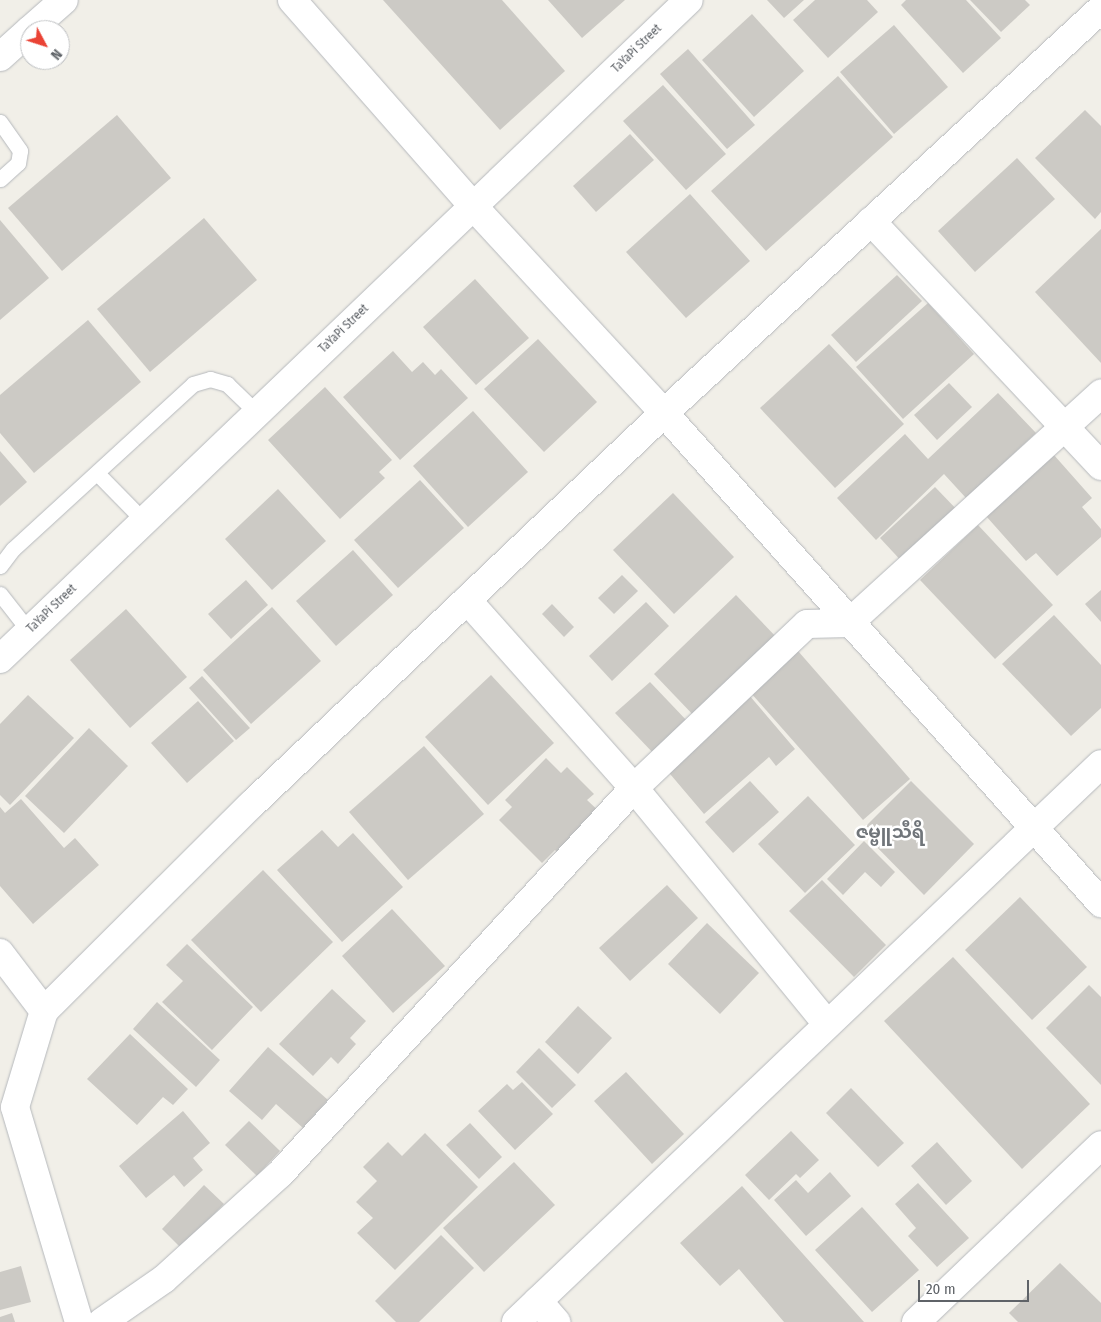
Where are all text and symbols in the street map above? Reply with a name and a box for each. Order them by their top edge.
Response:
north arrow [20,20,70,70]
street label: TaYaPi Street [609,22,665,76]
text: N [47,46,65,63]
street label: TaYaPi Street [316,302,372,356]
street label: TaYaPi Street [24,582,80,636]
district label: ဇမ္ဗူသီရိ [856,821,924,843]
scale bar [921,1270,1032,1302]
text: 20 m [926,1280,956,1298]

